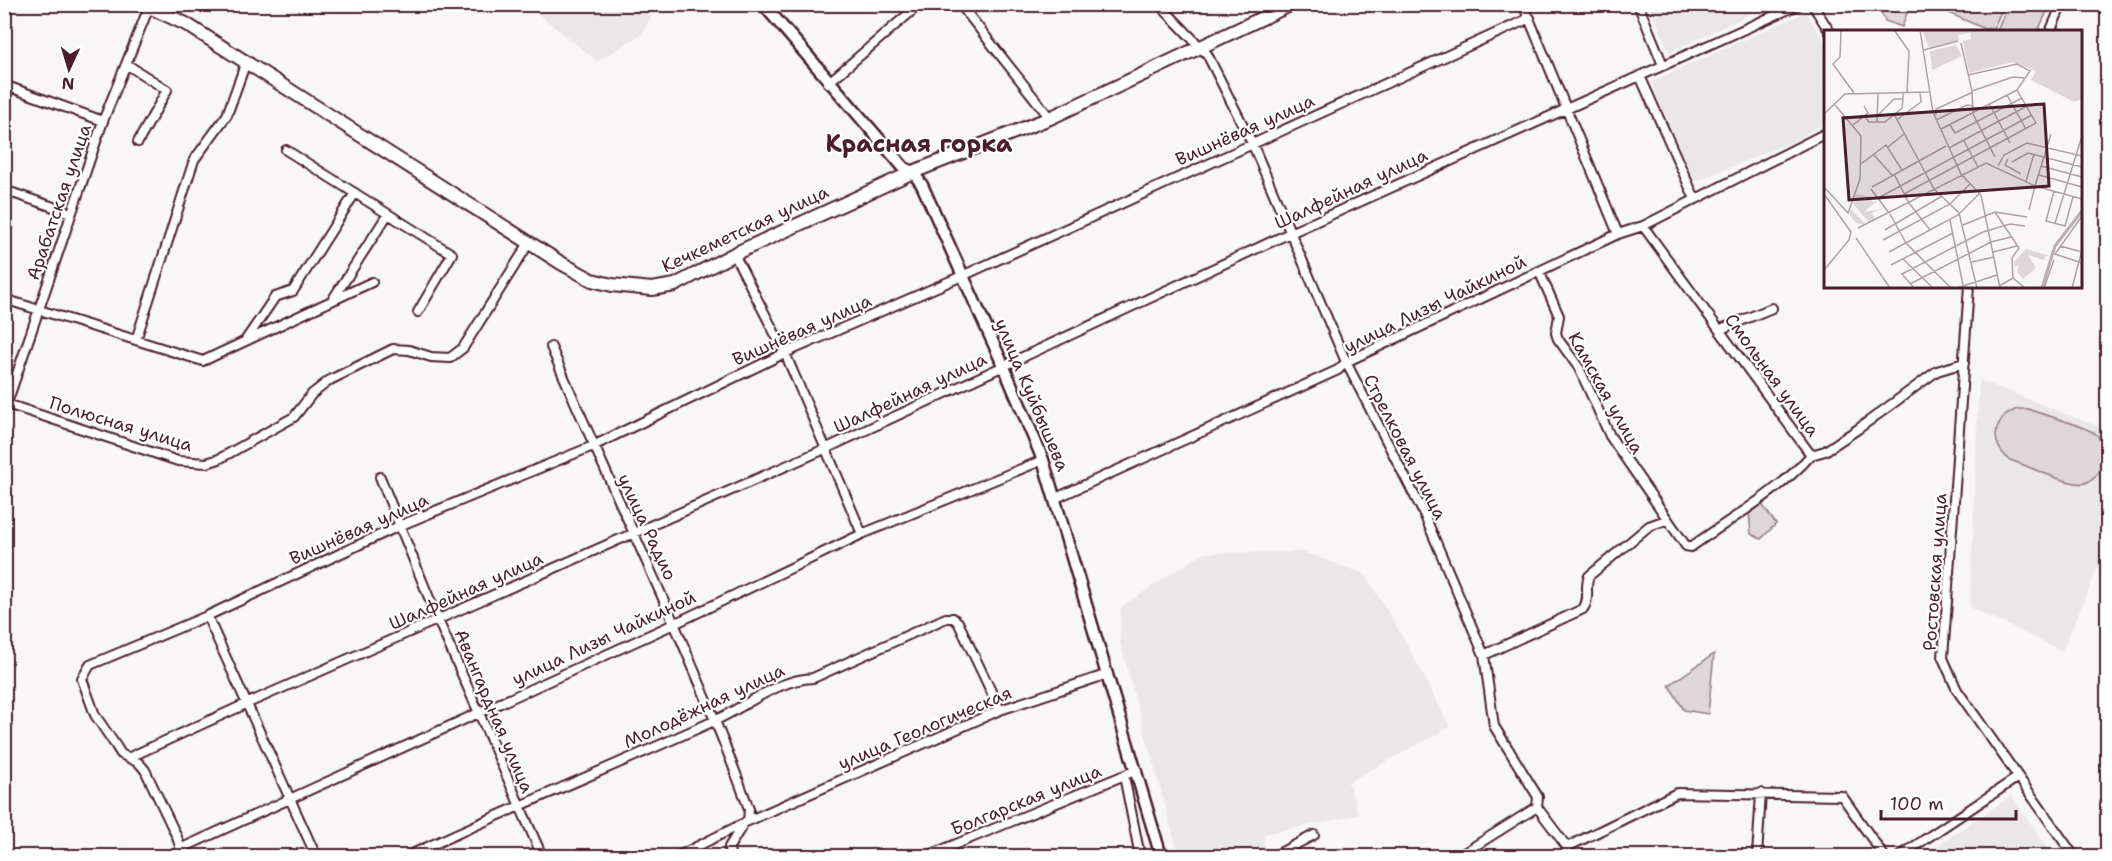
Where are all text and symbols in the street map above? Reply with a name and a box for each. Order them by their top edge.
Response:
inset map [1824,30,2082,288]
north arrow [39,39,99,99]
text: N [61,73,75,94]
street label: Вишнёвая улица [1172,89,1318,171]
street label: Арабатская улица [21,121,97,283]
district label: Красная горка [825,128,1013,160]
street label: Шалфейная улица [1271,143,1431,235]
street label: Кечкеметская улица [658,180,832,278]
street label: улица Лизы Чайкиной [1340,249,1530,359]
street label: Вишнёвая улица [729,289,875,371]
street label: Смольная улица [1719,309,1825,441]
street label: улица Куйбышева [989,315,1075,475]
street label: Камская улица [1563,328,1649,458]
street label: Шалфейная улица [830,347,990,439]
street label: Стрелковая улица [1358,370,1452,524]
street label: Полюсная улица [46,391,196,457]
street label: улица Радио [612,470,682,584]
street label: Вишнёвая улица [286,488,432,570]
street label: Ростовская улица [1918,492,1952,652]
street label: Шалфейная улица [385,546,547,636]
street label: улица Лизы Чайкиной [508,585,700,691]
street label: Авангардная улица [449,625,539,797]
street label: Молодёжная улица [620,658,788,754]
street label: улица Геологическая [835,681,1015,775]
street label: Болгарская улица [947,759,1105,841]
scale bar [1881,783,2016,821]
text: 100 m [1890,792,1944,816]

